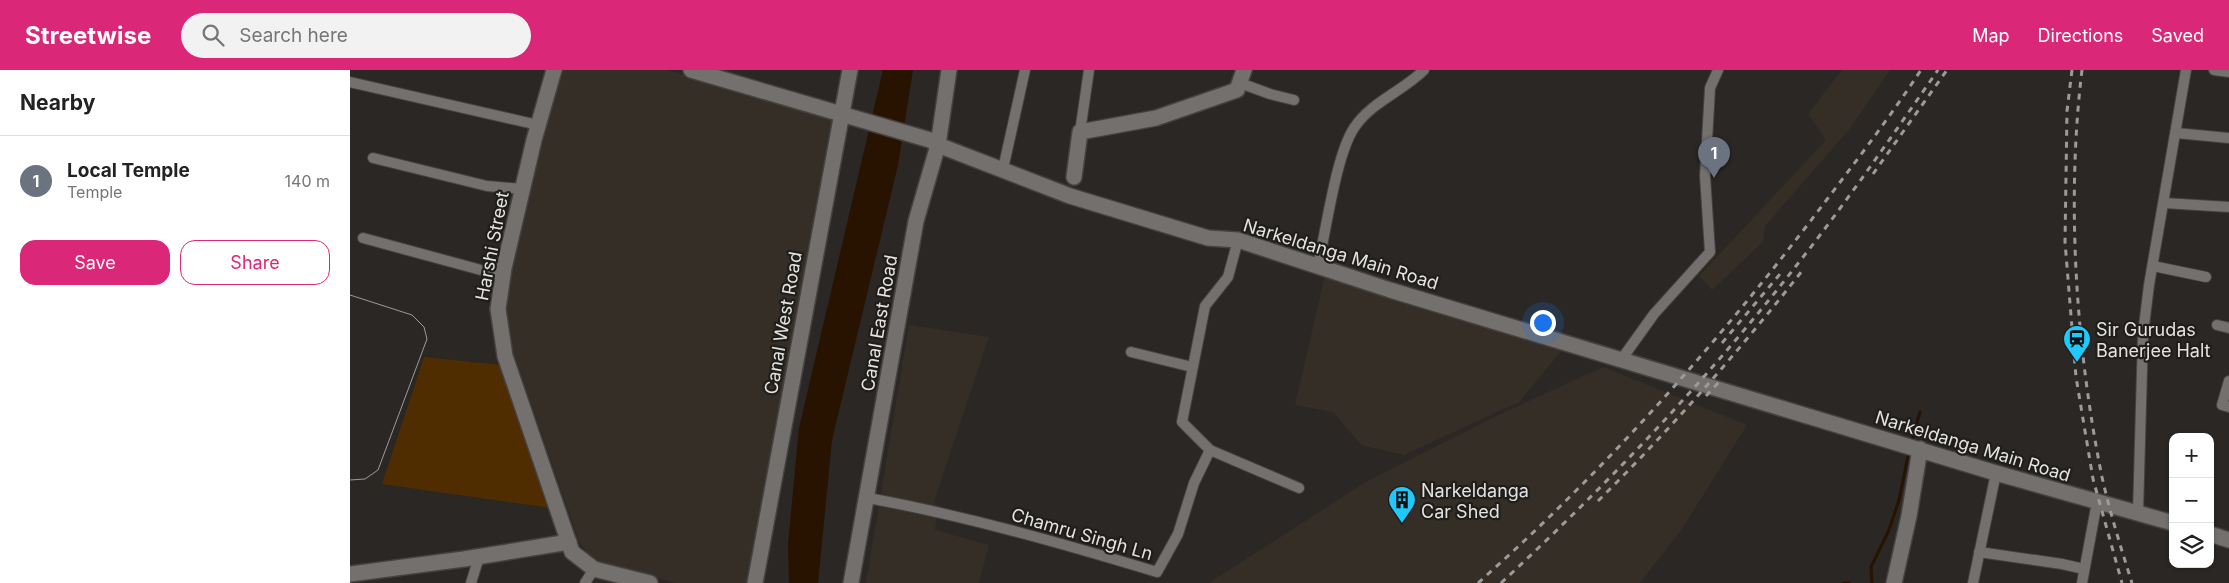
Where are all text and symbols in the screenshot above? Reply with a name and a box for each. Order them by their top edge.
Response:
search box [181,13,531,58]
text: Streetwise [25,21,151,50]
icon: search [199,21,227,49]
text: Search here [239,24,348,47]
text: Map [1972,25,2010,46]
text: Directions [2038,25,2123,46]
text: Saved [2151,25,2204,46]
text: Nearby [20,90,95,115]
pin: 1 [1698,137,1730,178]
text: Local Temple [67,159,190,182]
text: 1 [33,171,39,191]
text: 140 m [285,171,330,191]
text: Temple [67,182,122,202]
street label: Harshi Street [471,190,513,302]
street label: Narkeldanga Main Road [1241,214,1441,294]
button: Save [20,240,170,285]
button: Share [180,240,330,285]
street label: Canal West Road [760,250,806,396]
street label: Canal East Road [857,253,901,393]
your location [1530,310,1556,336]
place label: Sir Gurudas Banerjee Halt [2096,319,2211,361]
station icon: Sir Gurudas Banerjee Halt [2062,324,2092,363]
street label: Narkeldanga Main Road [1873,406,2073,486]
map controls [2169,433,2214,568]
button: + [2169,433,2214,478]
button: − [2169,478,2214,523]
place label: Narkeldanga Car Shed [1421,480,1529,522]
building icon: Narkeldanga Car Shed [1387,485,1417,524]
street label: Chamru Singh Ln [1009,504,1155,564]
button: layers [2169,523,2214,568]

